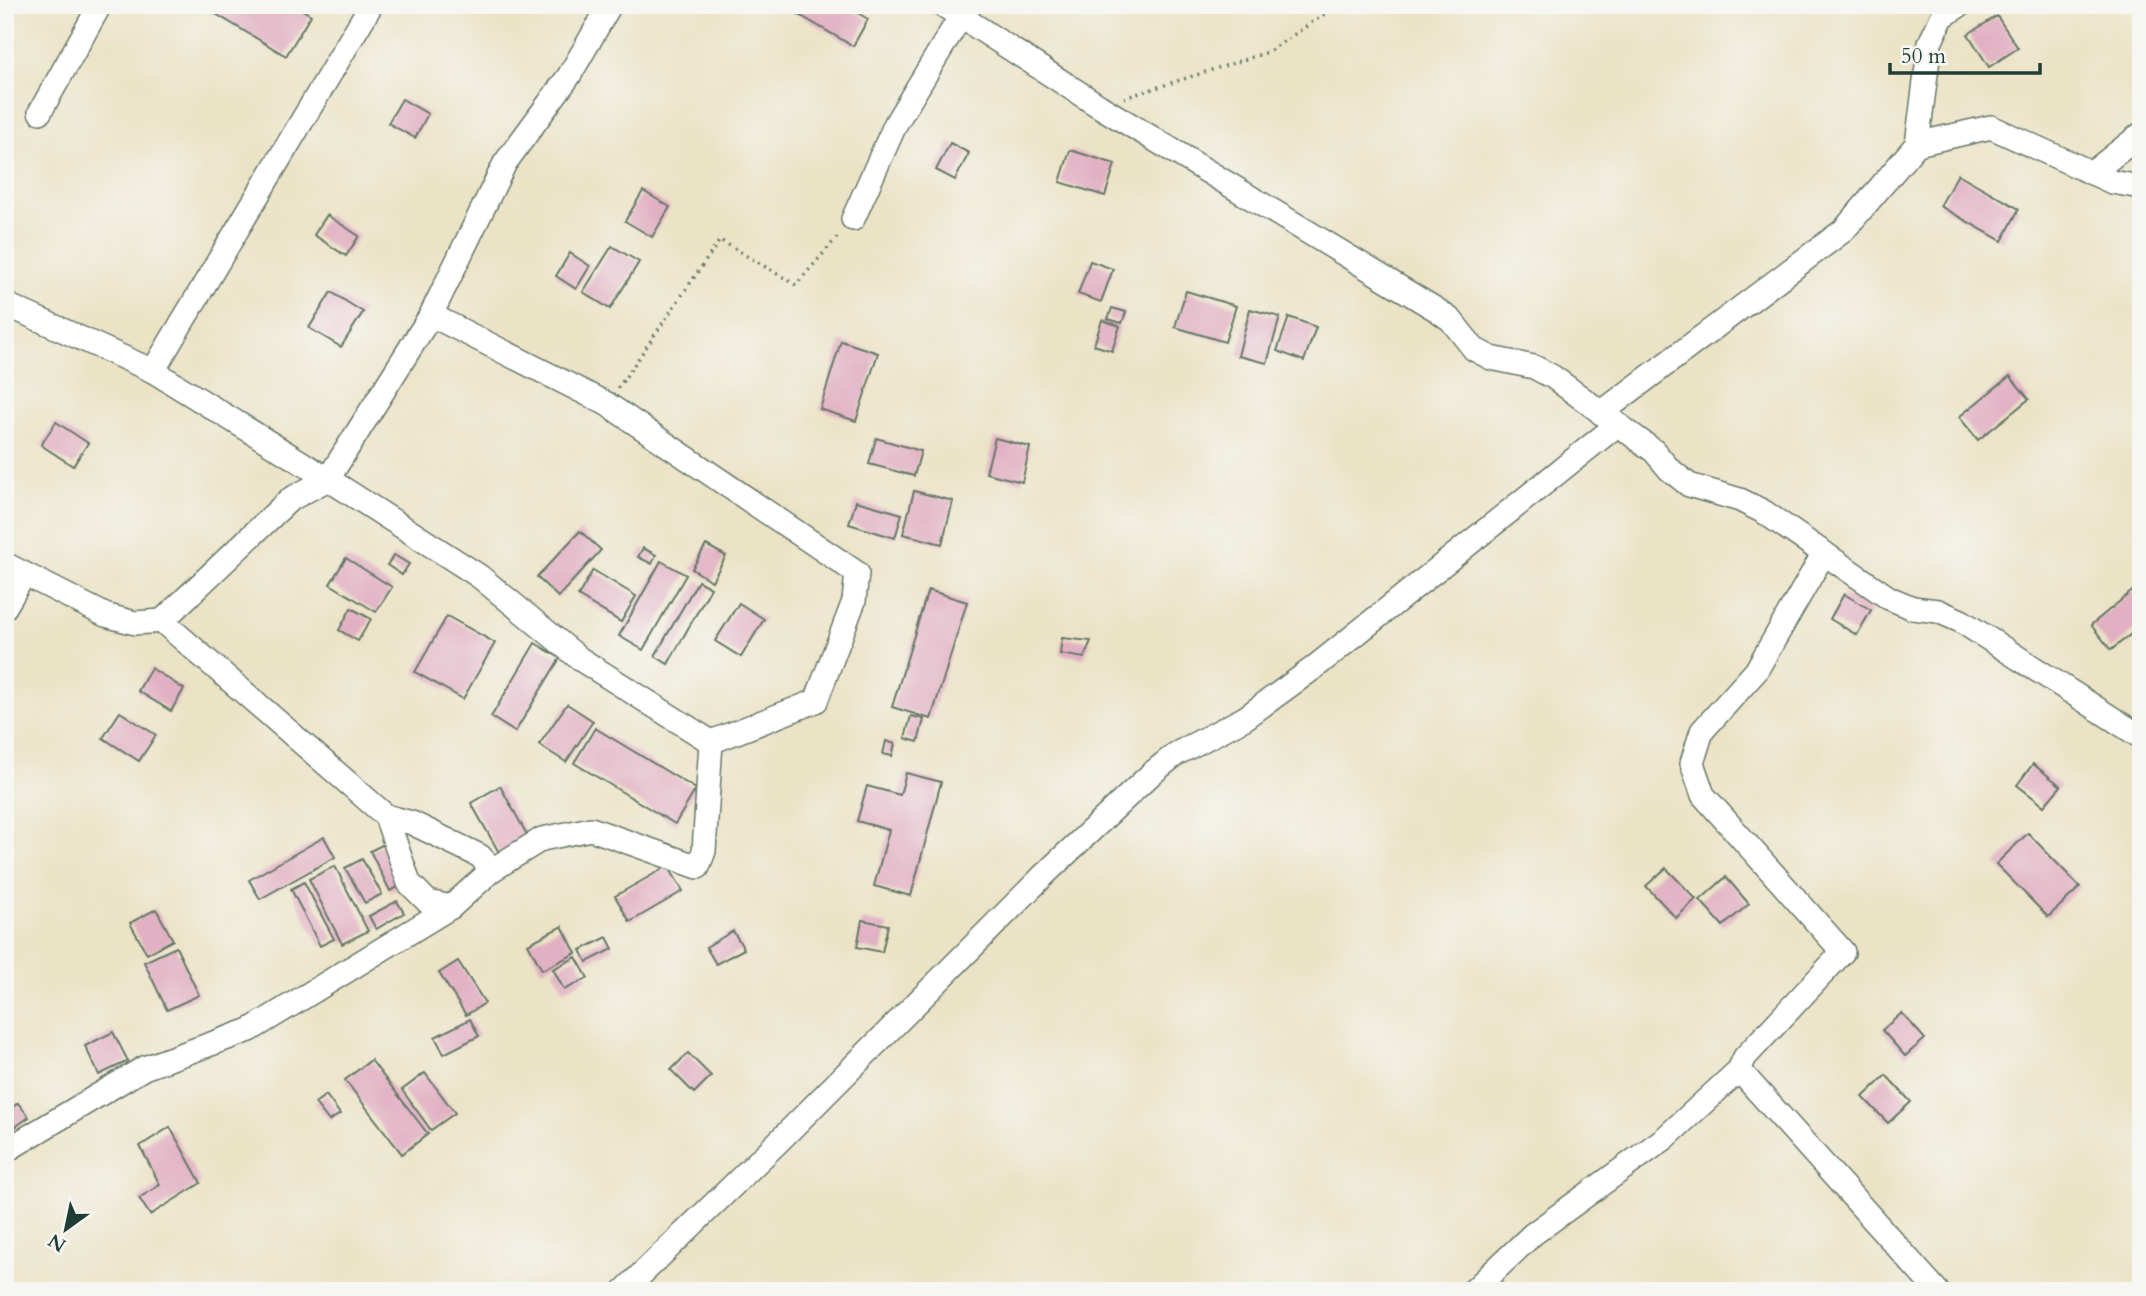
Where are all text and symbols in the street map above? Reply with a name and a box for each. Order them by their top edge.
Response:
scale bar [1890,32,2041,76]
text: 50 m [1901,42,1946,71]
north arrow [32,1194,102,1264]
text: N [43,1227,71,1258]

